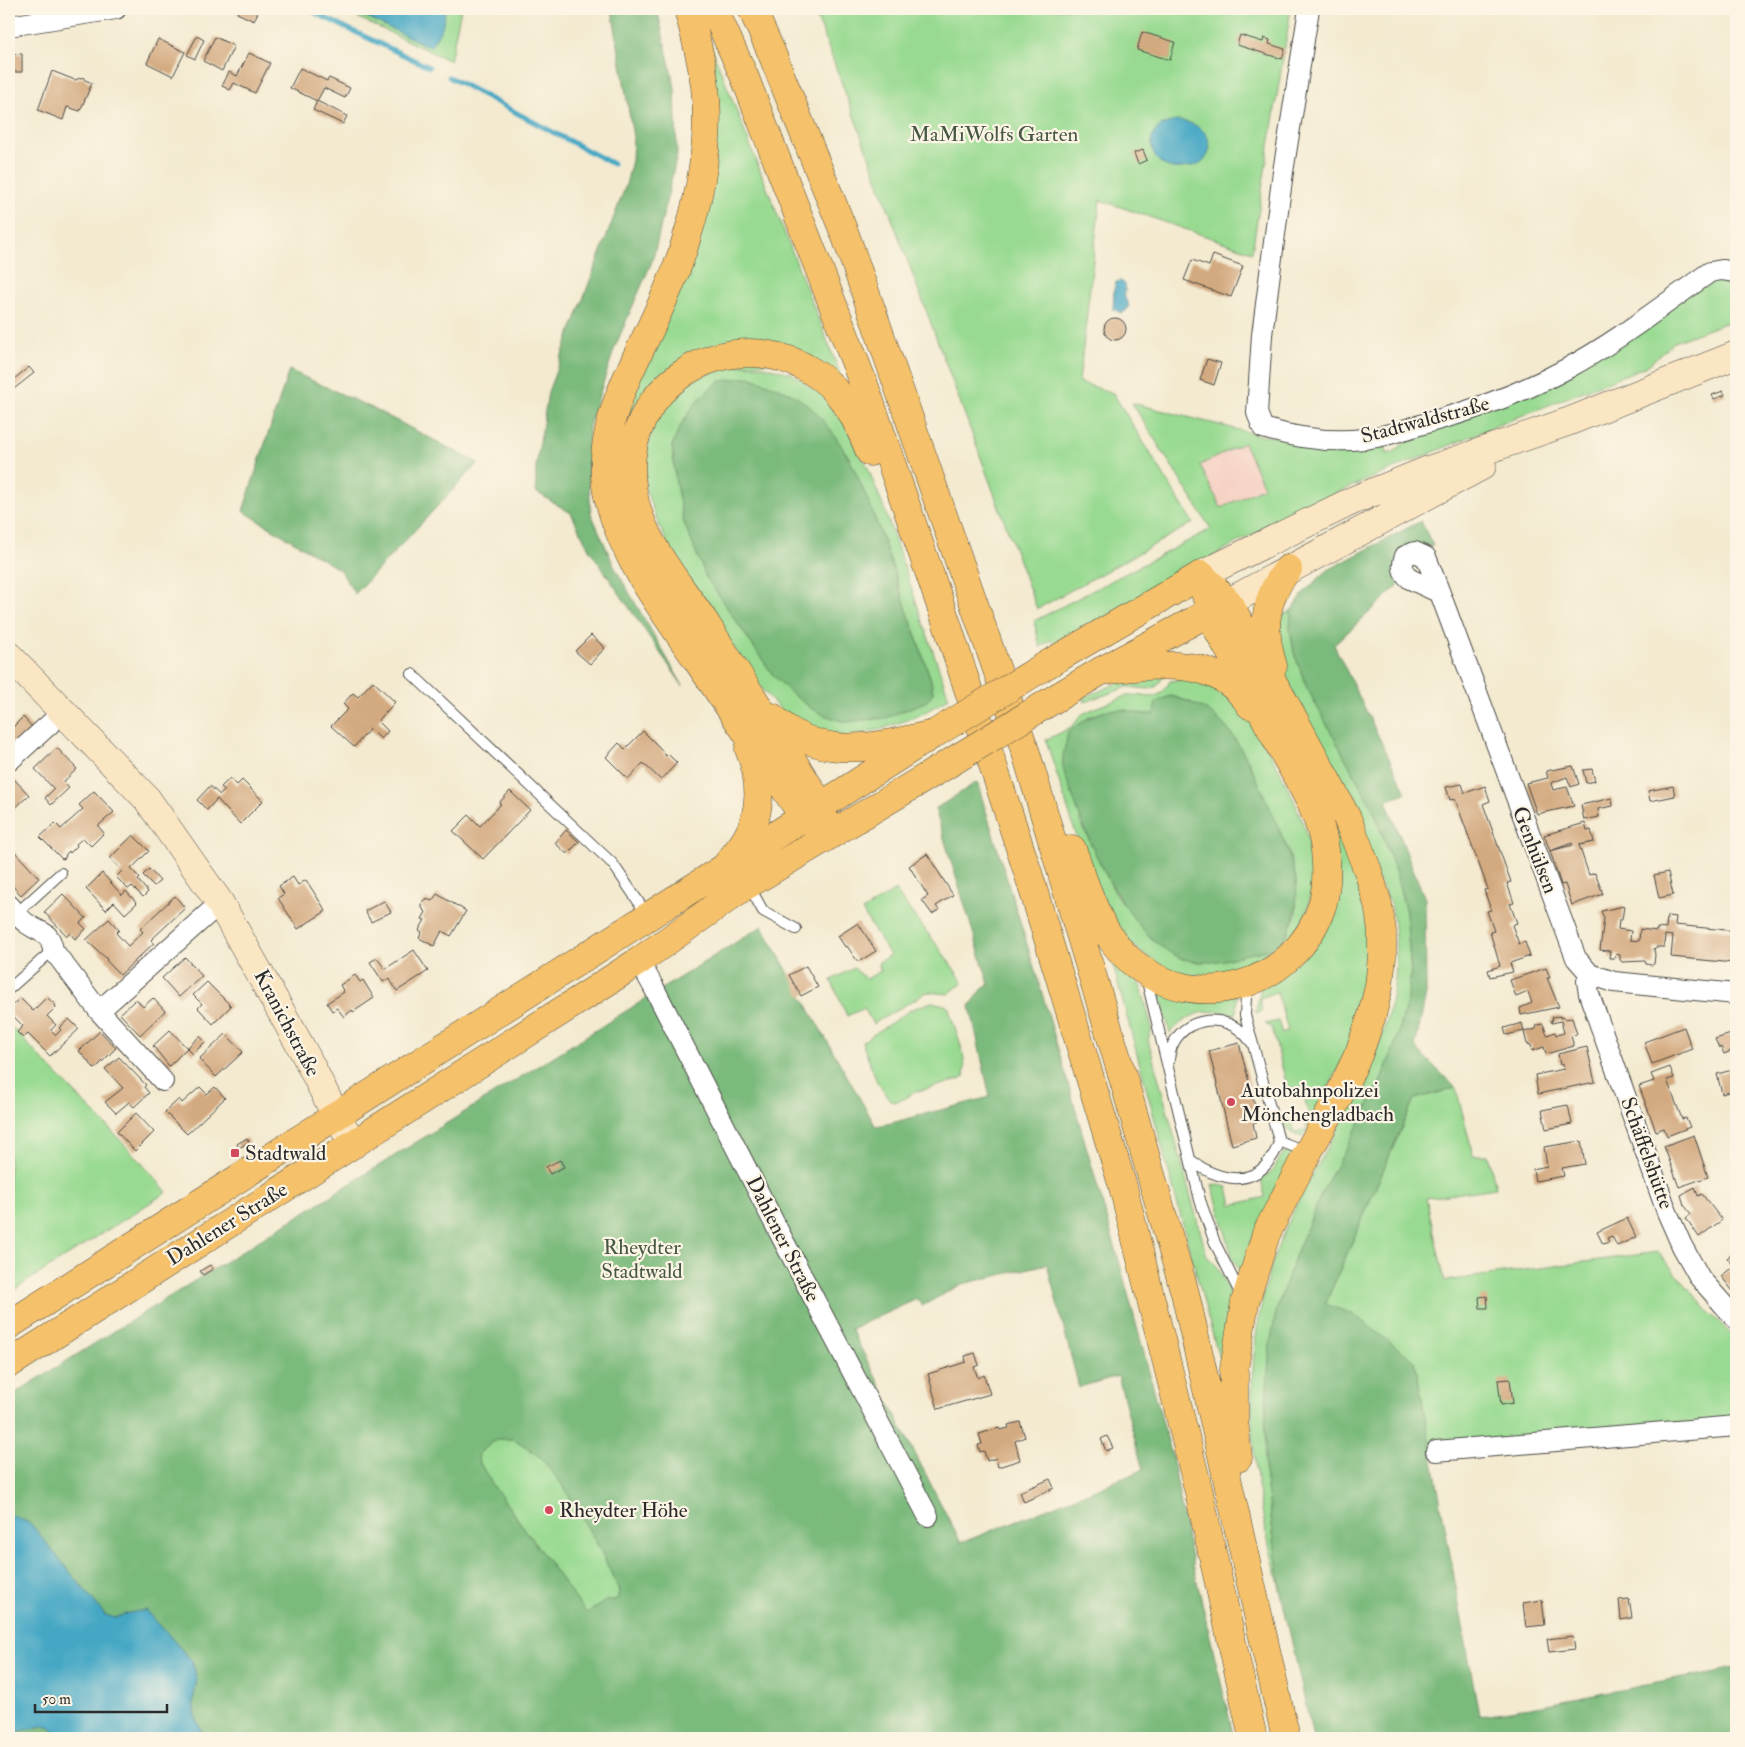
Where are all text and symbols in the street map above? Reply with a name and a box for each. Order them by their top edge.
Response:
park label: MaMiWolfs Garten [910,121,1078,148]
street label: Stadtwaldstraße [1358,390,1492,450]
street label: Genhülsen [1506,803,1564,898]
street label: Kranichstraße [247,965,327,1081]
place label: Autobahnpolizei Mönchengladbach [1240,1077,1394,1128]
street label: Schäffelshütte [1614,1093,1680,1213]
marker: Autobahnpolizei Mönchengladbach [1225,1096,1237,1108]
place label: Stadtwald [245,1140,327,1167]
marker: Stadtwald [229,1147,241,1159]
street label: Dahlener Straße [740,1172,826,1307]
street label: Dahlener Straße [161,1176,293,1272]
park label: Rheydter Stadtwald [601,1234,683,1285]
place label: Rheydter Höhe [559,1497,688,1524]
marker: Rheydter Höhe [543,1504,555,1516]
scale bar [35,1682,168,1714]
text: 50 m [42,1690,71,1709]

